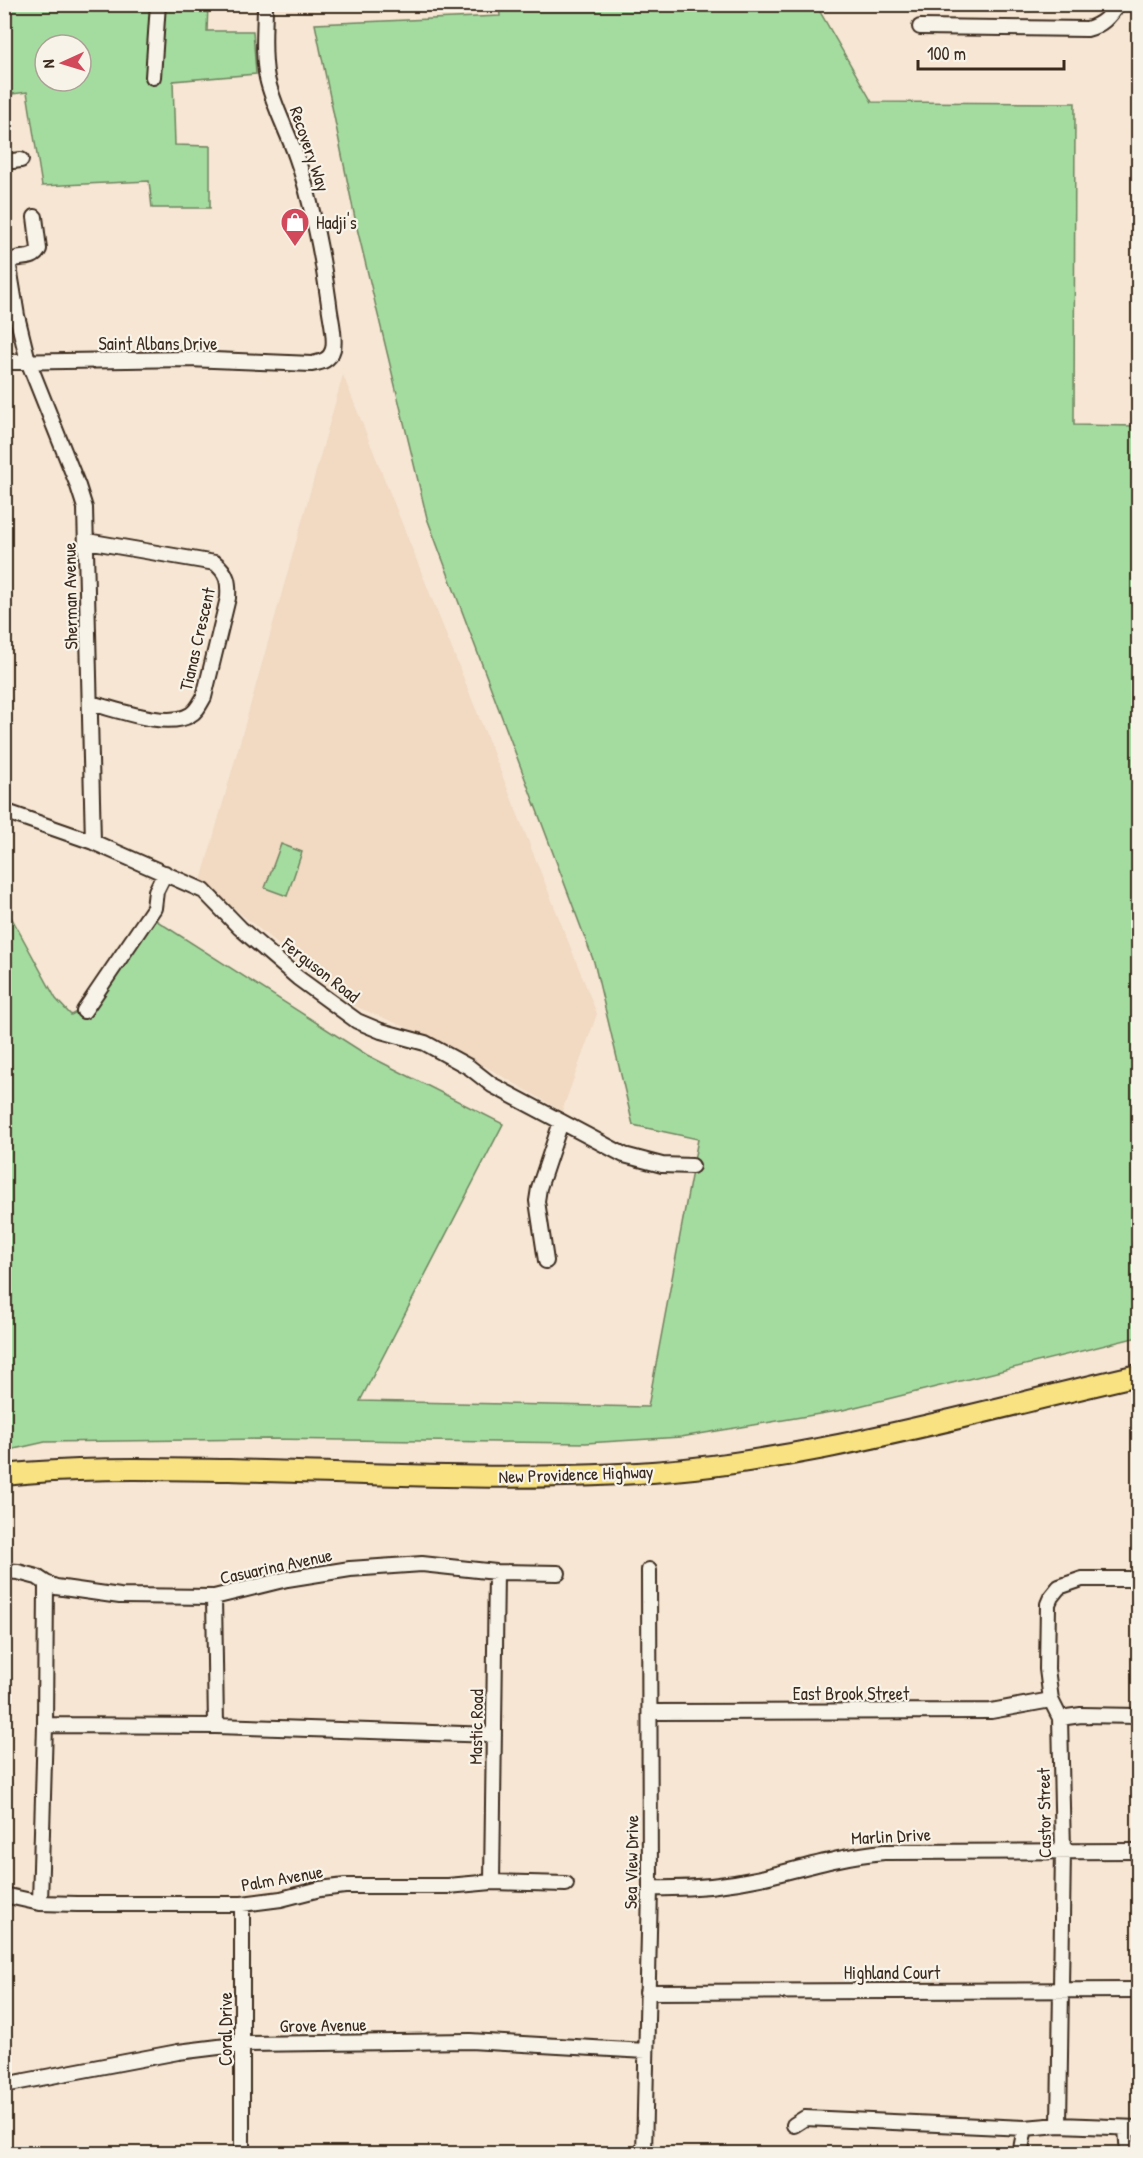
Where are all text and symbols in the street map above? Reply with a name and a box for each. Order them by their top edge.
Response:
north arrow [33,33,93,93]
scale bar [918,33,1064,71]
text: 100 m [927,41,966,66]
text: N [37,59,59,69]
street label: Recovery Way [284,103,336,195]
shop icon: Hadji's [279,206,311,248]
place label: Hadji's [316,210,357,235]
street label: Saint Albans Drive [99,331,217,356]
street label: Sherman Avenue [57,542,83,650]
street label: Tianas Crescent [173,584,221,693]
street label: Ferguson Road [276,931,365,1008]
street label: New Providence Highway [498,1459,654,1489]
street label: Casuarina Avenue [218,1542,334,1590]
street label: East Brook Street [793,1681,910,1706]
street label: Mastic Road [463,1689,489,1765]
street label: Castor Street [1031,1767,1057,1858]
street label: Sea View Drive [618,1815,644,1909]
street label: Marlin Drive [851,1821,931,1851]
street label: Palm Avenue [239,1859,325,1897]
street label: Highland Court [844,1960,941,1985]
street label: Coral Drive [213,1992,238,2066]
street label: Grove Avenue [279,2012,367,2038]

